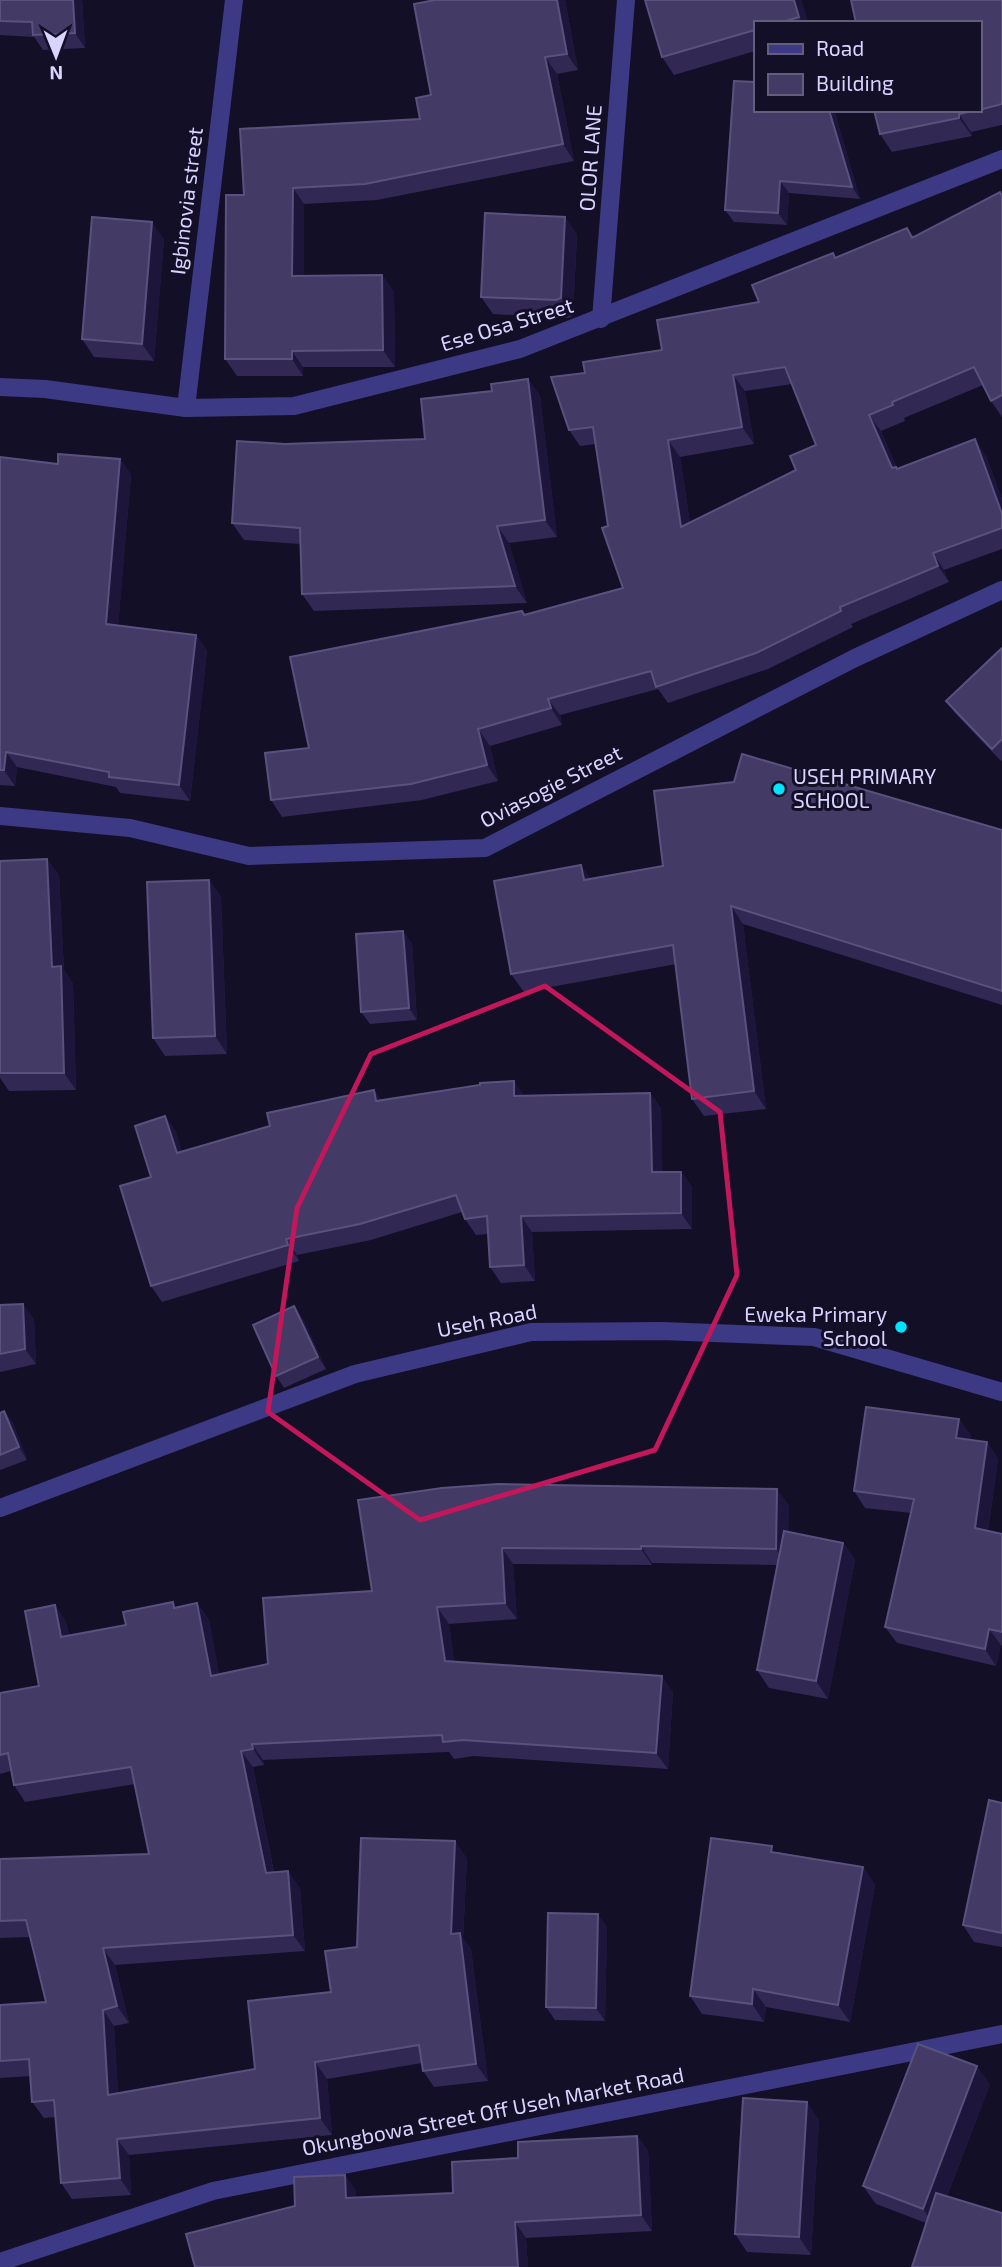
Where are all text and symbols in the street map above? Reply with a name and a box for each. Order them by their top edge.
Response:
north arrow [21,21,91,91]
legend [754,21,981,112]
text: Road [816,35,864,60]
text: N [49,62,63,85]
text: Building [816,70,894,95]
street label: OLOR LANE [573,104,606,212]
street label: Igbinovia street [164,126,207,276]
street label: Ese Osa Street [437,291,576,356]
street label: Oviasogie Street [475,739,625,832]
place label: USEH PRIMARY SCHOOL [793,763,936,812]
marker: USEH PRIMARY SCHOOL [771,781,787,797]
street label: Useh Road [435,1298,539,1341]
place label: Eweka Primary School [744,1301,888,1350]
marker: Eweka Primary School [893,1319,909,1335]
street label: Okungbowa Street Off Useh Market Road [300,2061,686,2160]

